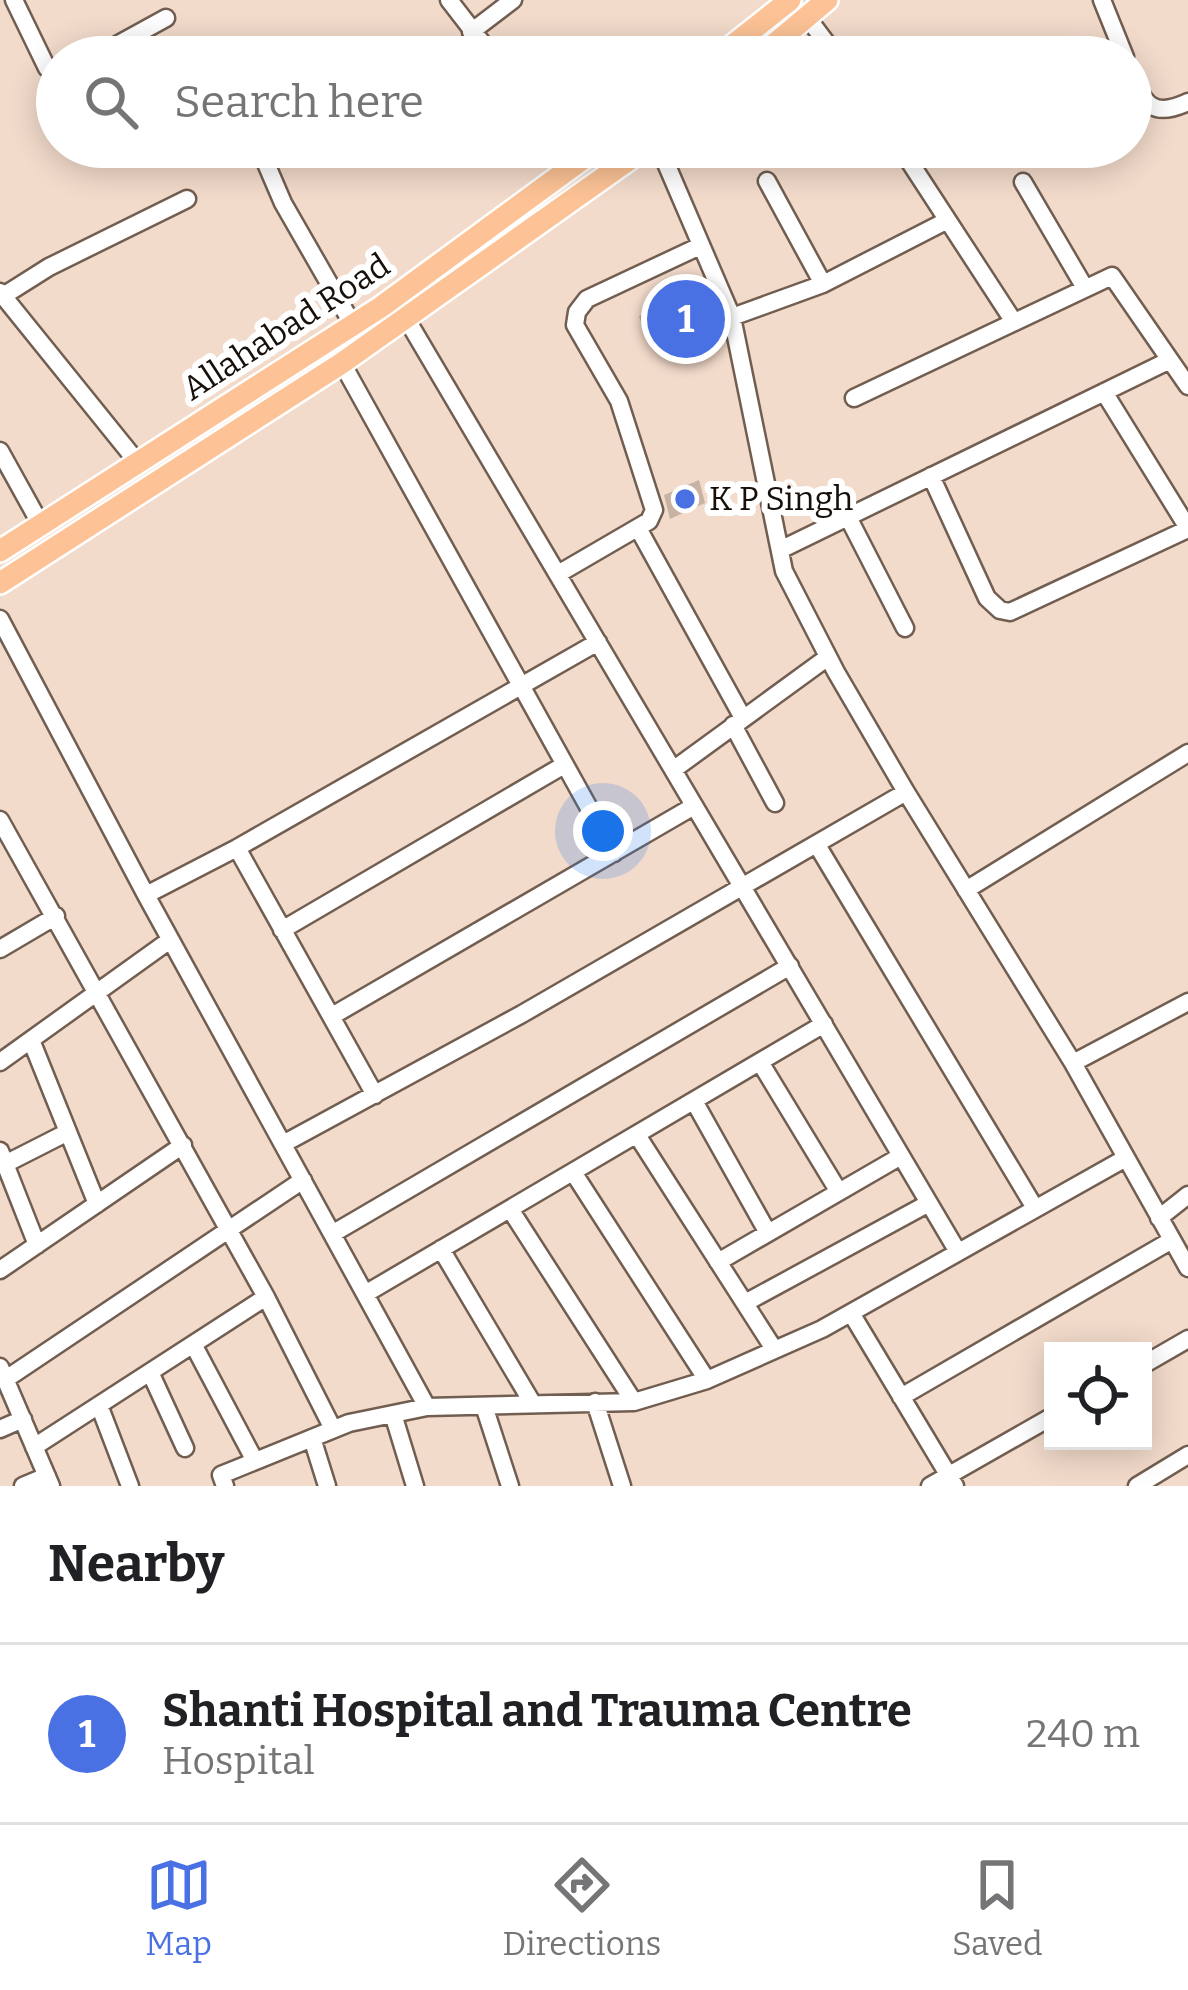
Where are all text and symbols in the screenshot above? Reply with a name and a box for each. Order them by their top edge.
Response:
search box [36,36,1152,168]
icon: search [78,69,144,135]
text: Search here [174,75,424,129]
street label: Allahabad Road [175,245,397,409]
pin: 1 [647,274,725,364]
place label: K P Singh [709,479,853,519]
marker: K P Singh [672,486,698,512]
your location [573,801,633,861]
map controls [1044,1342,1152,1450]
button: locate [1044,1342,1152,1450]
text: Nearby [48,1533,224,1595]
text: Shanti Hospital and Trauma Centre [162,1684,912,1738]
text: 1 [79,1711,95,1757]
text: 240 m [1026,1711,1140,1757]
text: Hospital [162,1738,315,1784]
tab: Map [145,1852,212,1964]
tab: Directions [503,1852,661,1964]
tab: Saved [952,1852,1043,1964]

